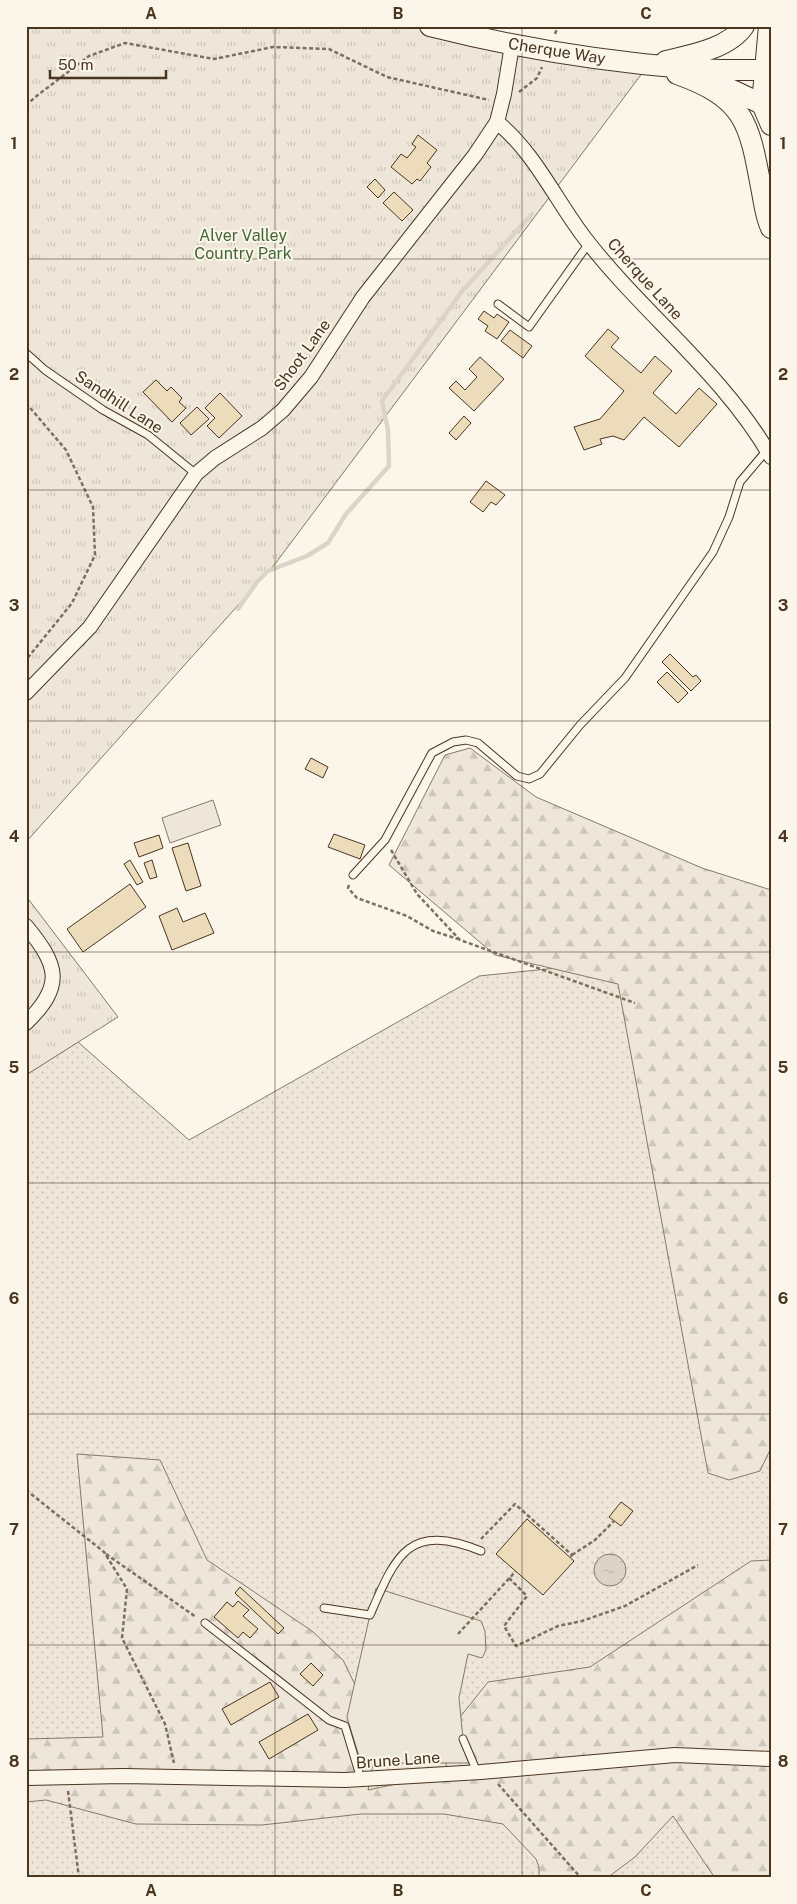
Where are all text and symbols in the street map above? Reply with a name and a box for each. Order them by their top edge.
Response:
text: A [145,4,157,23]
text: B [393,4,404,23]
text: C [640,4,652,23]
street label: Cherque Way [507,34,608,68]
scale bar [50,48,166,80]
text: 50 m [58,56,93,73]
text: 1 [11,134,17,153]
text: 1 [780,134,786,153]
park label: Alver Valley Country Park [194,226,292,263]
street label: Cherque Lane [603,234,687,324]
street label: Shoot Lane [270,315,334,395]
text: 2 [9,365,19,384]
text: 2 [778,365,788,384]
street label: Sandhill Lane [71,366,167,438]
text: 3 [9,596,19,615]
text: 3 [778,596,788,615]
text: 4 [9,827,20,846]
text: 4 [778,827,789,846]
text: 5 [9,1058,20,1077]
text: 5 [778,1058,789,1077]
text: 6 [9,1289,19,1308]
text: 6 [778,1289,788,1308]
text: 7 [9,1520,19,1539]
text: 7 [778,1520,788,1539]
street label: Brune Lane [355,1748,441,1772]
text: 8 [9,1752,20,1771]
text: 8 [778,1752,789,1771]
text: A [145,1881,157,1900]
text: B [393,1881,404,1900]
text: C [640,1881,652,1900]

